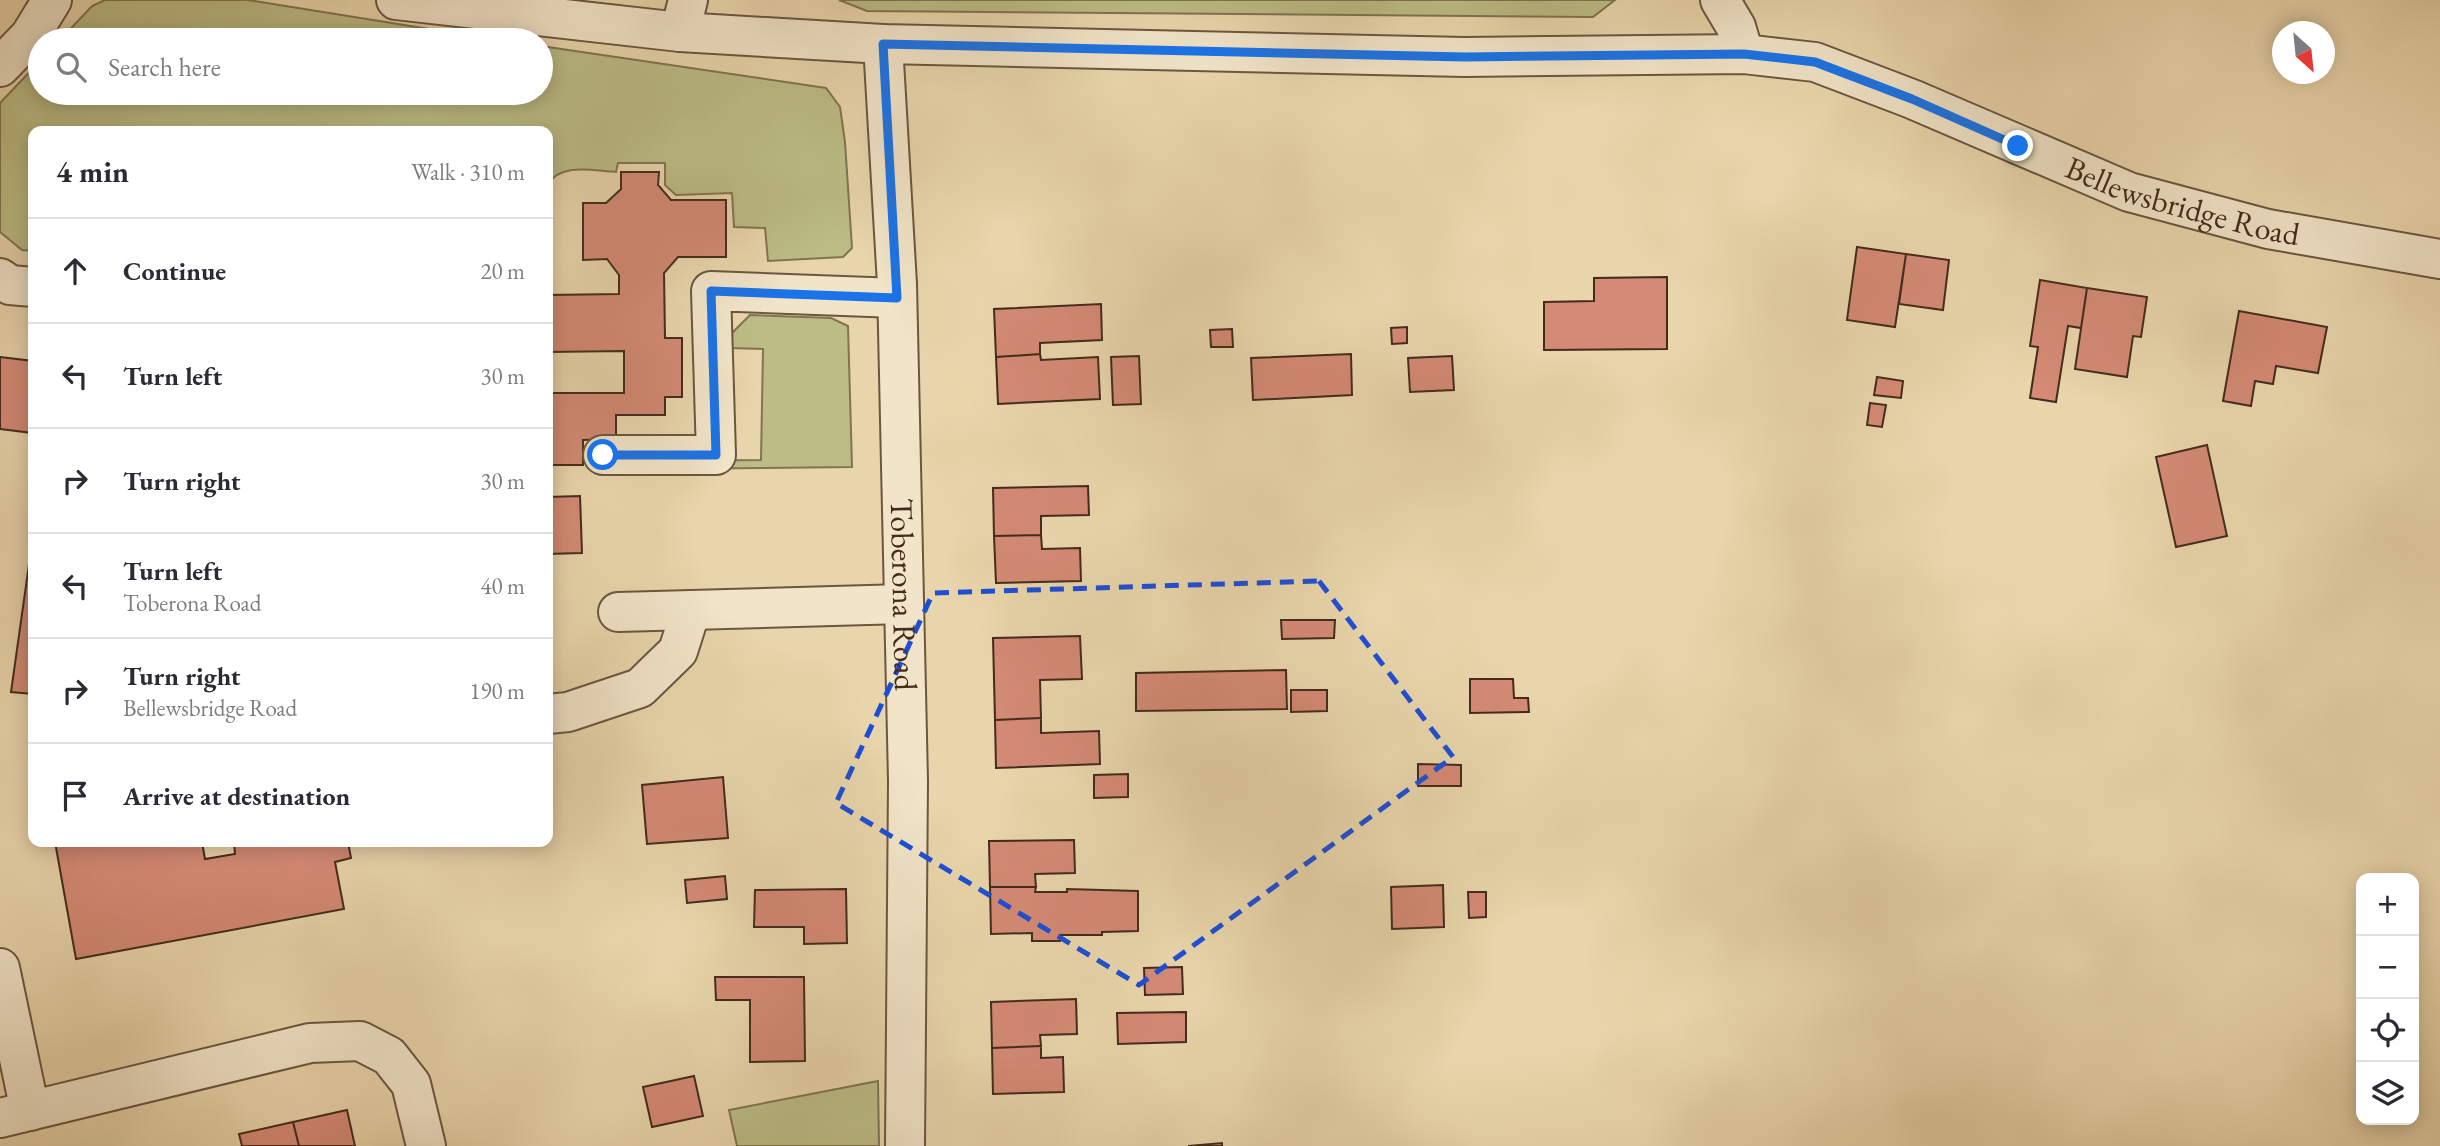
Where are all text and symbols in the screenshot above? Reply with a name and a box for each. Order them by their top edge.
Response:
north arrow [2272,21,2335,84]
search box [28,28,553,105]
icon: search [52,48,90,86]
text: Search here [108,50,221,84]
route end [2002,130,2033,161]
street label: Bellewsbridge Road [2059,146,2304,255]
text: 4 min [56,152,129,191]
text: Walk · 310 m [411,157,525,187]
icon: ahead [56,252,94,290]
text: Continue [123,254,226,288]
text: 20 m [480,256,525,286]
icon: left [56,357,94,395]
text: Turn left [123,359,222,393]
text: 30 m [480,361,525,391]
route start [587,439,618,470]
icon: right [56,462,94,500]
text: Turn right [123,464,241,498]
text: 30 m [480,466,525,496]
street label: Toberona Road [881,498,927,692]
text: Turn left [123,554,222,588]
icon: left [56,567,94,605]
text: 40 m [480,571,525,601]
text: Toberona Road [123,588,261,618]
text: Turn right [123,659,241,693]
icon: right [56,672,94,710]
text: 190 m [469,676,525,706]
text: Bellewsbridge Road [123,693,297,723]
icon: arrive [56,777,94,815]
text: Arrive at destination [123,779,350,813]
map controls [2356,873,2419,1125]
button: + [2356,873,2419,936]
button: − [2356,936,2419,999]
button: locate [2356,999,2419,1062]
button: layers [2356,1062,2419,1125]

